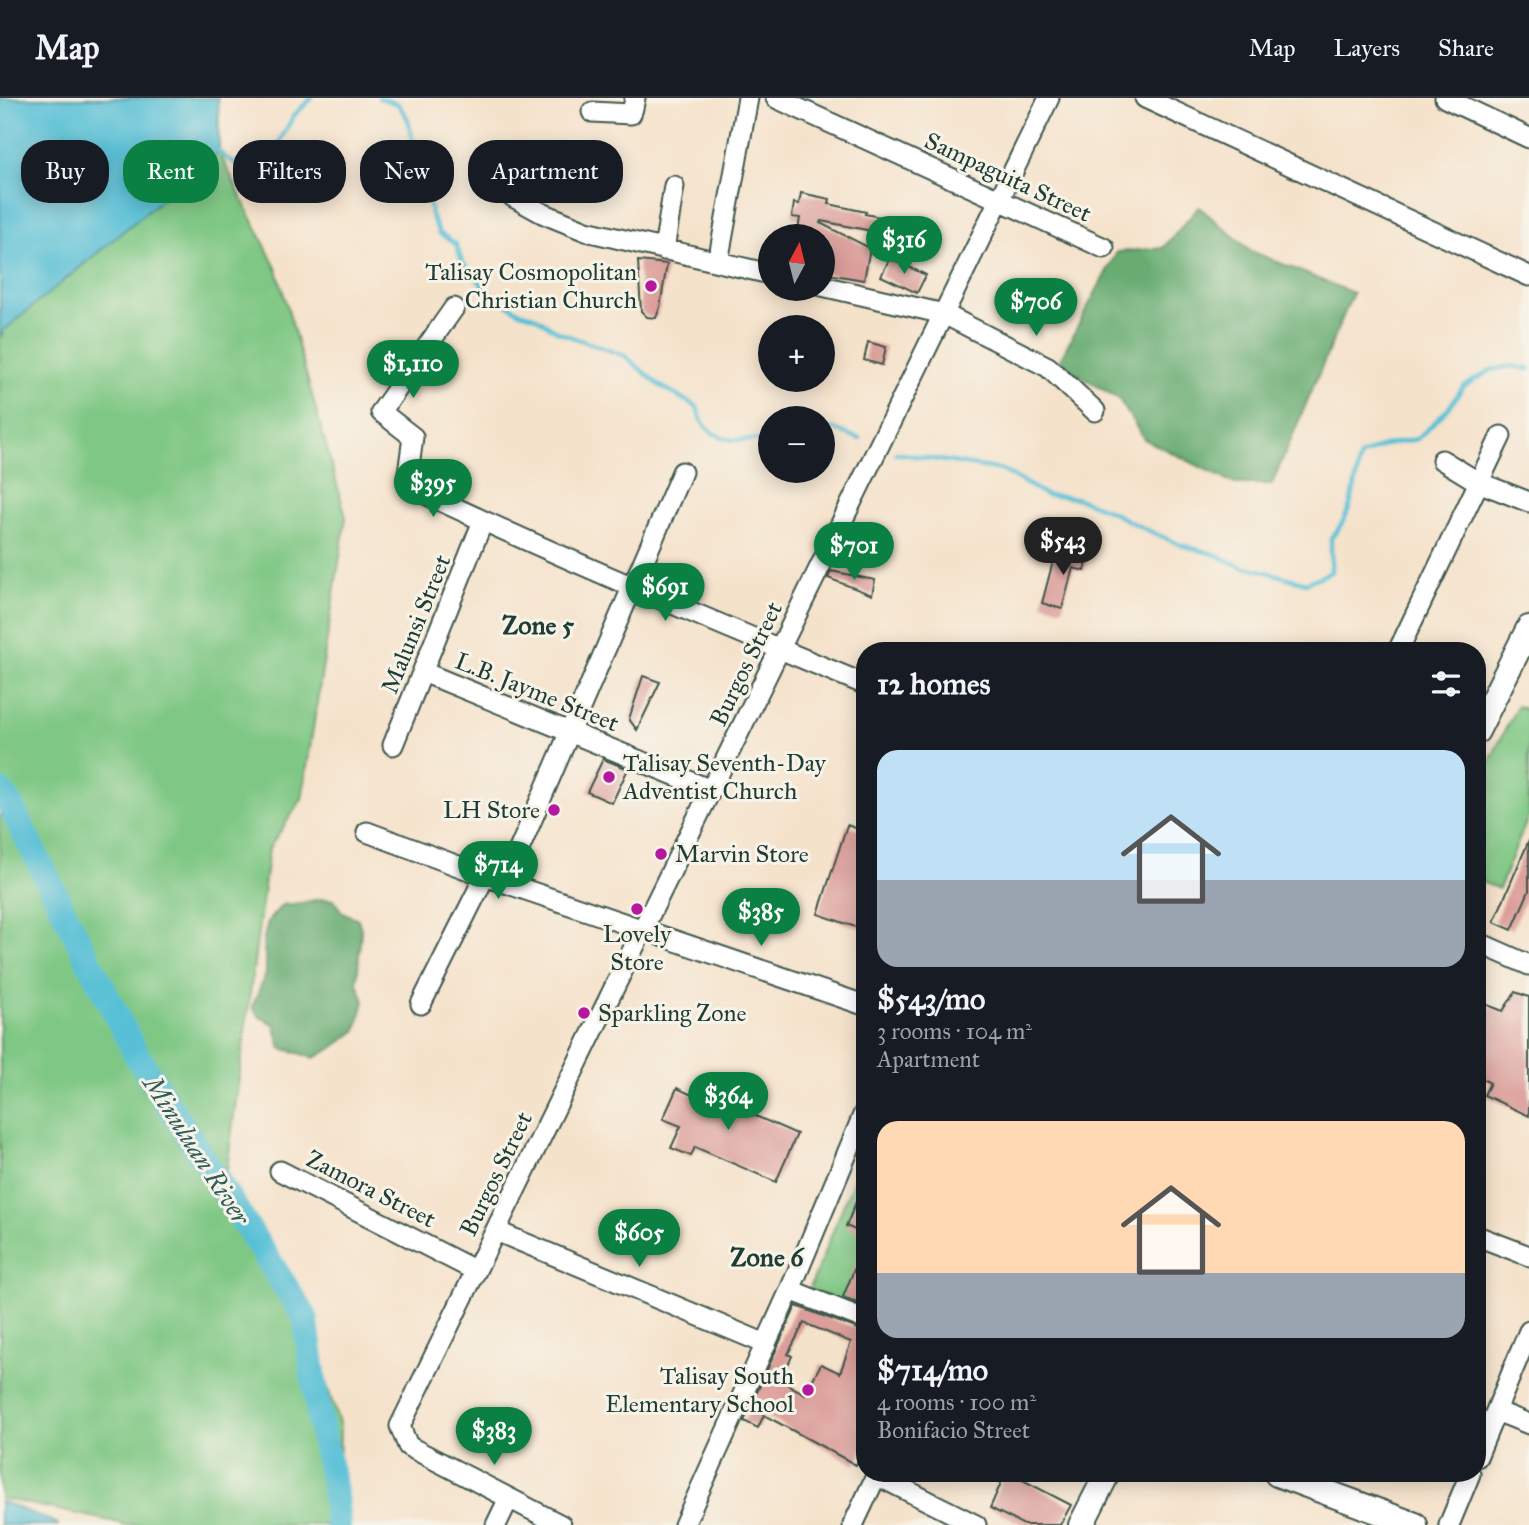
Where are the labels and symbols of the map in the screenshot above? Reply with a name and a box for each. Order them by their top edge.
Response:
street label: Sampaguita Street [920,125,1097,229]
pin: $316 [863,216,945,276]
north arrow [758,224,835,301]
place label: Talisay Cosmopolitan Christian Church [425,257,637,315]
marker: Talisay Cosmopolitan Christian Church [643,278,659,294]
pin: $706 [995,278,1077,338]
pin: $1,110 [356,341,470,400]
pin: $395 [392,460,474,519]
pin: $543 [1022,518,1104,577]
pin: $701 [813,522,895,582]
street label: Malunsi Street [375,550,458,698]
pin: $691 [624,564,706,623]
street label: Burgos Street [703,596,789,731]
district label: Zone 5 [502,609,575,641]
street label: L.B. Jayme Street [451,646,624,739]
place label: Talisay Seventh-Day Adventist Church [622,748,826,806]
marker: Talisay Seventh-Day Adventist Church [601,769,617,785]
place label: LH Store [443,795,540,825]
marker: LH Store [546,802,562,818]
place label: Marvin Store [675,839,809,869]
pin: $714 [457,842,539,901]
marker: Marvin Store [653,846,669,862]
pin: $385 [720,888,802,948]
marker: Lovely Store [629,901,645,917]
place label: Lovely Store [603,919,672,977]
place label: Sparkling Zone [598,998,747,1028]
marker: Sparkling Zone [576,1005,592,1021]
water label: Minuluan River [135,1067,258,1232]
pin: $364 [687,1072,769,1132]
street label: Burgos Street [453,1106,539,1241]
street label: Zamora Street [301,1144,441,1235]
pin: $605 [598,1210,680,1269]
district label: Zone 6 [730,1241,805,1273]
place label: Talisay South Elementary School [605,1361,795,1419]
marker: Talisay South Elementary School [800,1382,816,1398]
pin: $383 [453,1408,535,1467]

